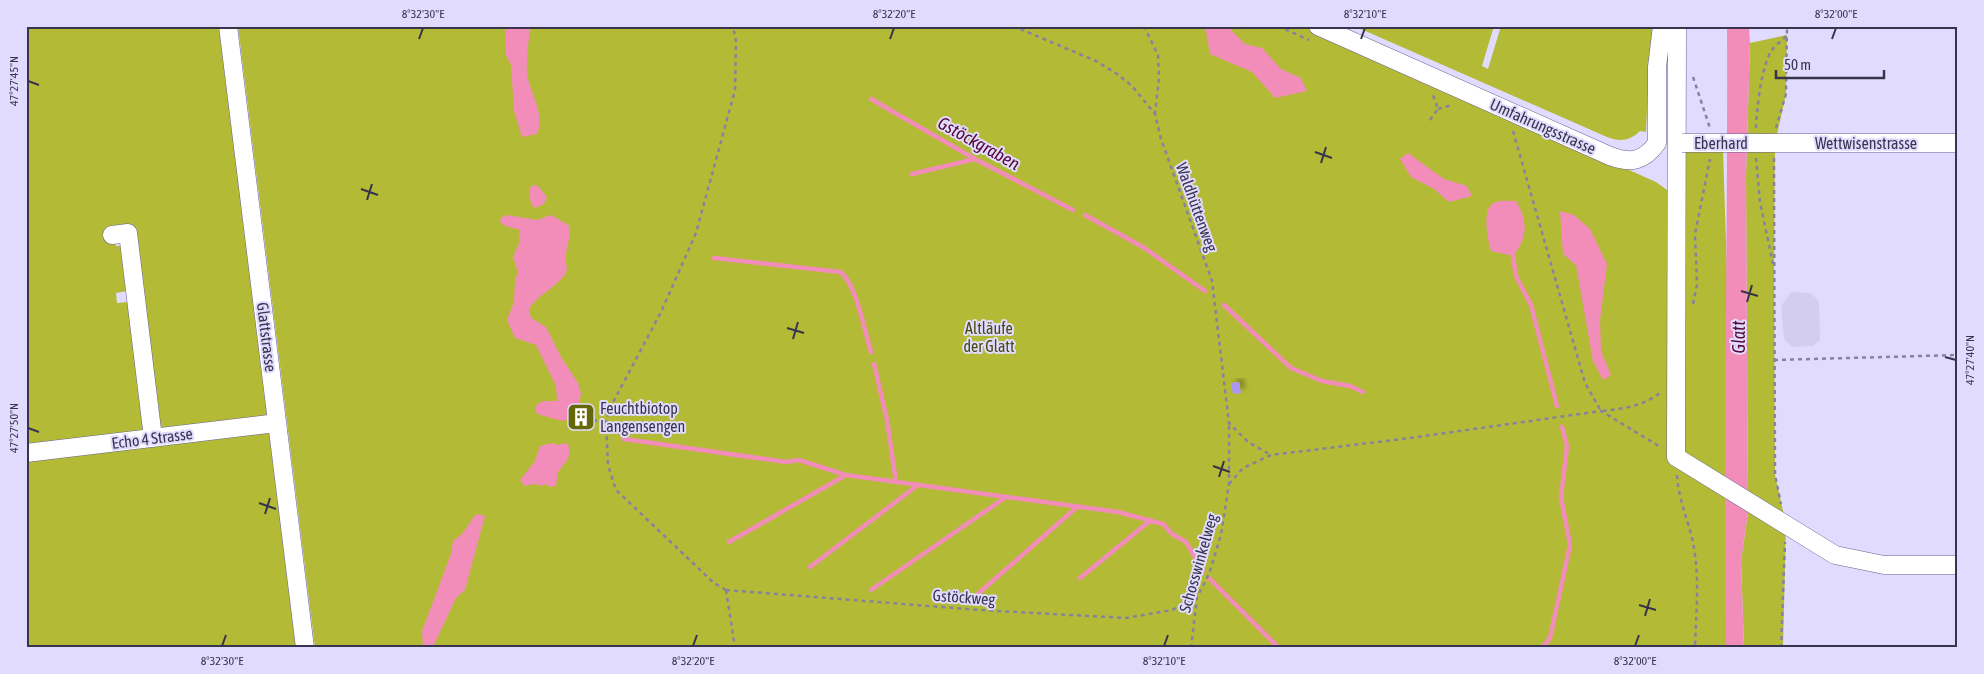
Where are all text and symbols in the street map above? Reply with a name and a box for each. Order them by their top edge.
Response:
text: 8°32'30"E [402,7,444,21]
text: 8°32'20"E [873,7,915,21]
text: 8°32'10"E [1344,7,1386,21]
text: 8°32'00"E [1815,7,1857,21]
scale bar [1776,48,1884,80]
text: 47°27'45"N [7,56,21,106]
text: 50 m [1784,56,1811,73]
street label: Umfahrungsstrasse [1487,95,1599,158]
water label: Gstöckgraben [934,112,1024,174]
street label: Eberhard [1694,134,1748,152]
street label: Wettwisenstrasse [1815,134,1917,152]
street label: Waldhüttenweg [1172,160,1221,254]
street label: Glattstrasse [254,301,280,373]
park label: Altläufe der Glatt [963,319,1015,355]
water label: Glatt [1728,320,1749,353]
text: 47°27'40"N [1963,335,1977,385]
place label: Feuchtbiotop Langensengen [600,399,685,436]
building icon: Feuchtbiotop Langensengen [566,402,596,432]
text: 47°27'50"N [7,403,21,453]
street label: Echo 4 Strasse [110,424,194,452]
street label: Schosswinkelweg [1175,511,1222,615]
street label: Gstöckweg [932,586,996,609]
text: 8°32'30"E [201,654,243,668]
text: 8°32'20"E [672,654,714,668]
text: 8°32'10"E [1143,654,1185,668]
text: 8°32'00"E [1614,654,1656,668]

